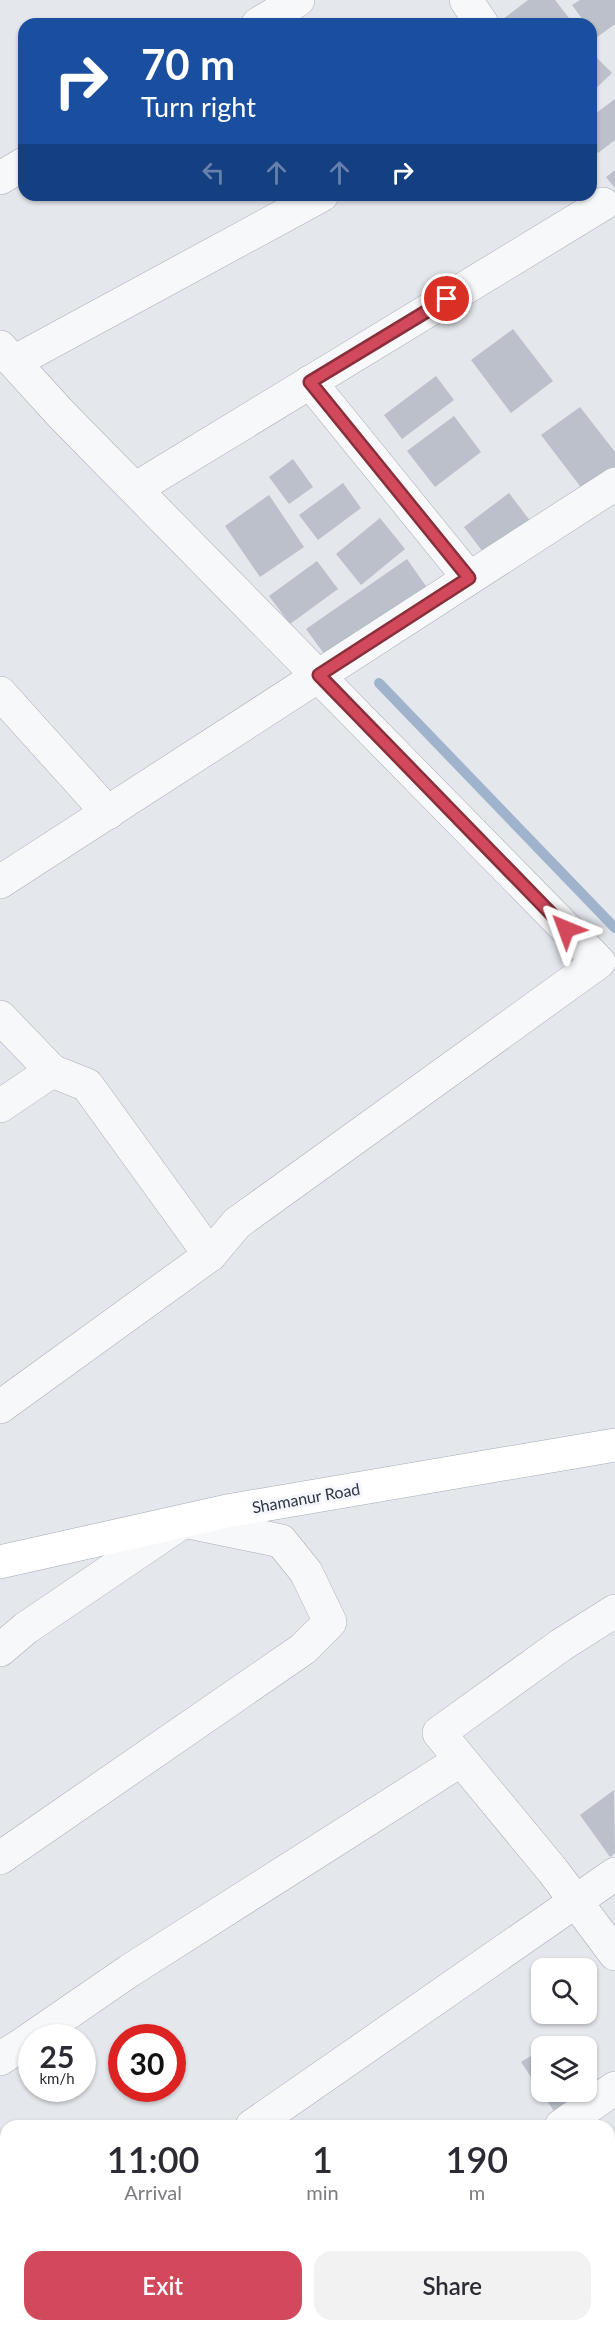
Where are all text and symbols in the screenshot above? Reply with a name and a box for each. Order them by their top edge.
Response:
text: 70 m [141,39,235,89]
icon: right [42,42,120,120]
text: Turn right [141,90,256,123]
icon: left [197,156,230,189]
icon: ahead [260,156,293,189]
icon: ahead [323,156,356,189]
icon: right [386,156,419,189]
pin [421,273,472,324]
icon: arrive [430,282,463,315]
position arrow [534,897,598,961]
street label: Shamanur Road [250,1479,361,1516]
map controls [531,1958,597,2102]
button: search [531,1958,597,2024]
speed limit sign: 30 [108,2024,186,2102]
button: layers [531,2036,597,2102]
text: 25 [40,2038,74,2074]
text: km/h [39,2069,75,2087]
text: 11:00 [107,2137,199,2181]
text: 1 [312,2137,333,2181]
text: 190 [446,2137,508,2181]
text: Arrival [124,2180,182,2204]
text: min [306,2180,339,2204]
text: m [469,2180,485,2204]
button: Exit [24,2251,302,2320]
button: Share [314,2251,591,2320]

